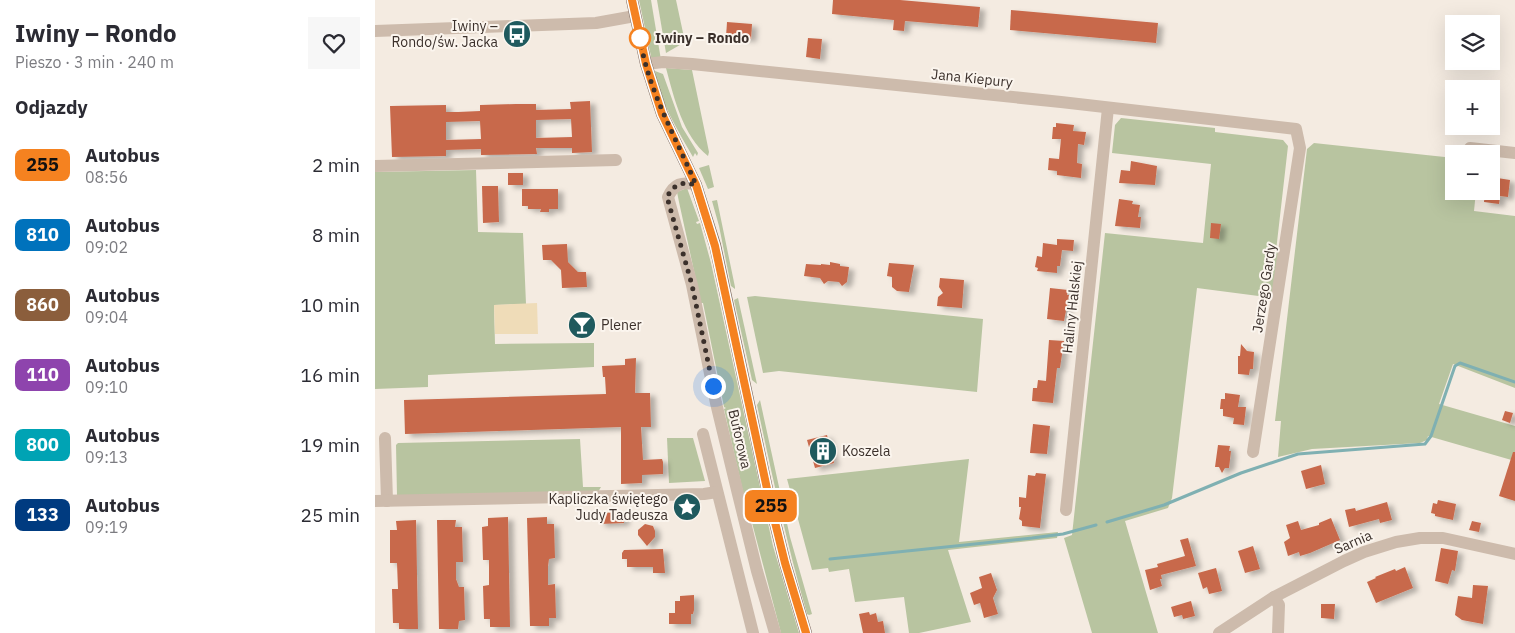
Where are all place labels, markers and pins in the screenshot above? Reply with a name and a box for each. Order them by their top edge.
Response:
place label: Iwiny – Rondo/św. Jacka [392,17,499,51]
bus stop icon: Iwiny – Rondo/św. Jacka [502,19,532,49]
marker: Iwiny – Rondo [629,27,651,49]
place label: Iwiny – Rondo [655,29,749,47]
bar icon: Plener [567,310,597,340]
place label: Plener [601,316,642,334]
building icon: Koszela [808,436,838,466]
place label: Koszela [842,442,891,460]
place label: Kapliczka świętego Judy Tadeusza [548,490,669,524]
place icon: Kapliczka świętego Judy Tadeusza [672,492,702,522]

